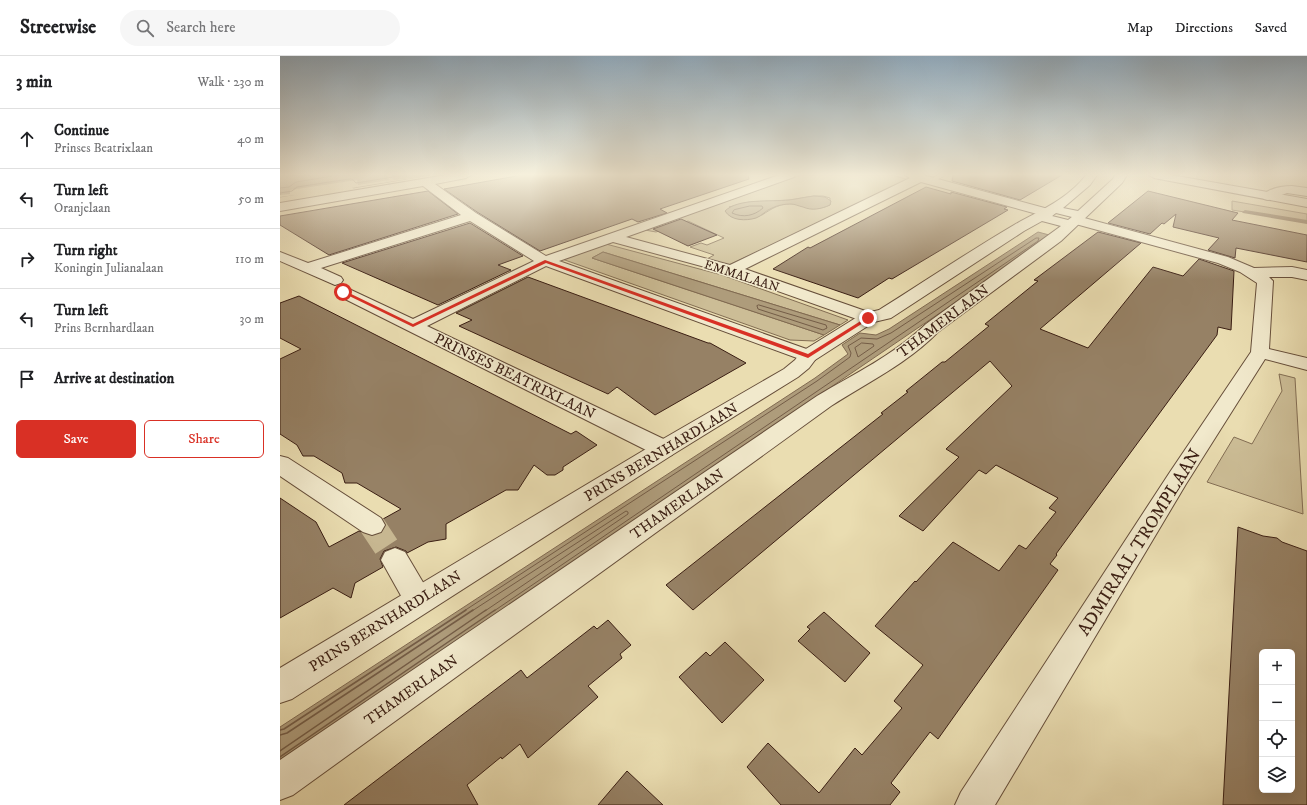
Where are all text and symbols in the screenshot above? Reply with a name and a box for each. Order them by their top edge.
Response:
search box [120,10,400,46]
text: Streetwise [20,16,96,39]
icon: search [134,17,156,39]
text: Search here [166,18,236,37]
text: Map [1127,19,1153,37]
text: Directions [1175,19,1233,37]
text: Saved [1255,19,1287,37]
text: 3 min [16,71,52,93]
text: Walk · 230 m [198,74,264,90]
text: Continue [54,121,109,140]
icon: ahead [16,128,38,150]
text: 40 m [237,131,264,147]
text: Prinses Beatrixlaan [54,140,153,156]
text: Turn left [54,181,108,200]
icon: left [16,188,38,210]
text: 50 m [238,191,264,207]
text: Oranjelaan [54,200,111,216]
text: Turn right [54,241,117,260]
icon: right [16,248,38,270]
text: 110 m [235,251,264,267]
street label: EMMALAAN [702,256,782,296]
text: Koningin Julianalaan [54,260,164,276]
street label: THAMERLAAN [894,281,993,362]
route start [334,283,352,301]
text: Turn left [54,301,108,320]
icon: left [16,308,38,330]
route end [859,309,877,327]
text: 30 m [240,311,264,327]
text: Prins Bernhardlaan [54,320,154,336]
street label: PRINSES BEATRIXLAAN [431,329,598,424]
icon: arrive [16,368,38,390]
text: Arrive at destination [54,369,174,388]
street label: PRINS BERNHARDLAAN [581,399,742,506]
button: Save [16,420,136,458]
button: Share [144,420,264,458]
street label: ADMIRAAL TROMPLAAN [1073,445,1207,640]
street label: THAMERLAAN [627,465,728,544]
street label: PRINS BERNHARDLAAN [306,567,465,676]
map controls [1259,649,1295,793]
button: + [1259,649,1295,685]
street label: THAMERLAAN [361,651,462,730]
button: − [1259,685,1295,721]
button: locate [1259,721,1295,757]
button: layers [1259,757,1295,793]

